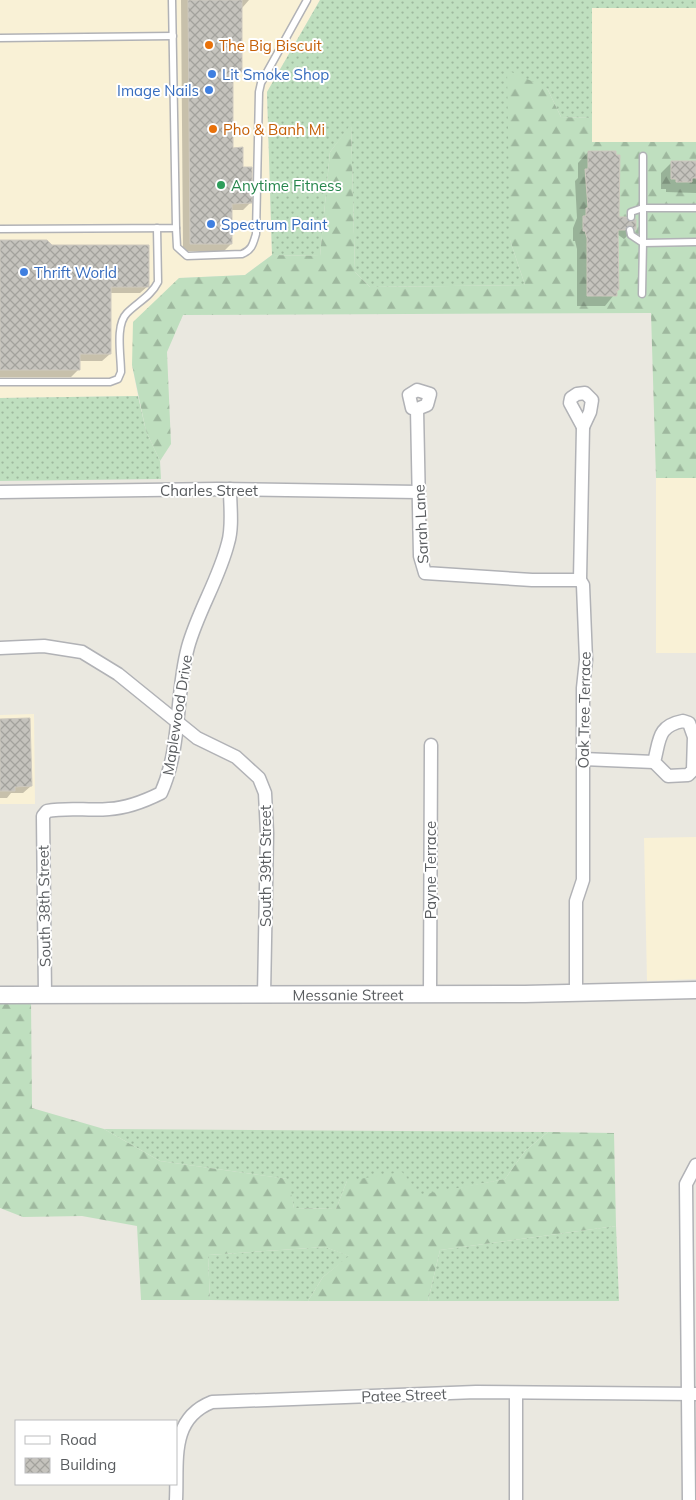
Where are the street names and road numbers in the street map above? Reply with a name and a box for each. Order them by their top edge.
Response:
street label: Charles Street [160,481,258,500]
street label: Sarah Lane [409,484,433,564]
street label: Oak Tree Terrace [573,651,595,769]
street label: Maplewood Drive [158,653,196,777]
street label: South 39th Street [256,805,275,927]
street label: Payne Terrace [421,821,440,919]
street label: South 38th Street [33,845,55,967]
street label: Messanie Street [292,985,404,1004]
street label: Patee Street [361,1384,447,1406]

